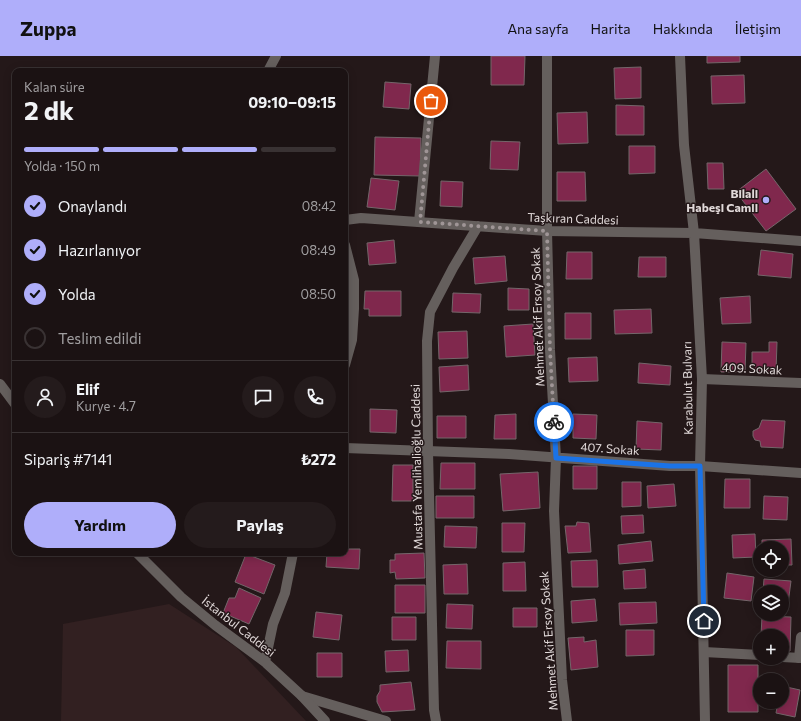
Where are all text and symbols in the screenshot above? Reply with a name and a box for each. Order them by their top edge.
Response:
text: Zuppa [20,17,76,40]
text: Ana sayfa [507,20,569,37]
text: Harita [591,20,631,37]
text: Hakkında [653,20,713,37]
text: İletişim [735,20,781,37]
text: Kalan süre [24,79,85,95]
pin [414,84,448,118]
icon: bag [420,90,442,112]
text: 09:10–09:15 [248,93,336,111]
text: 2 dk [24,94,74,125]
text: Yolda · 150 m [24,158,100,174]
place label: Bilali Habeşi Camii [686,186,758,214]
icon: check [24,195,46,217]
marker: Bilali Habeşi Camii [761,195,771,205]
text: Onaylandı [58,197,127,215]
text: 08:42 [302,198,336,214]
street label: Taşkıran Caddesi [527,209,619,227]
icon: check [24,239,46,261]
text: Hazırlanıyor [58,241,141,259]
text: 08:49 [301,242,336,258]
street label: Mehmet Akif Ersoy Sokak [528,246,546,387]
icon: check [24,283,46,305]
text: Yolda [58,285,96,303]
text: 08:50 [301,286,336,302]
text: Teslim edildi [58,329,142,347]
street label: Karabulut Bulvarı [679,341,695,435]
street label: 409. Sokak [721,359,783,377]
button: person [24,376,66,418]
button: chat [242,376,284,418]
button: phone [294,376,336,418]
text: Elif [76,380,99,398]
street label: Mustafa Yemlihalioğlu Caddesi [408,384,424,550]
text: Kurye · 4.7 [76,398,136,414]
courier [534,402,574,442]
icon: bike [543,411,565,433]
street label: 407. Sokak [580,439,640,457]
text: Sipariş #7141 [24,450,112,468]
text: ₺272 [301,450,336,468]
button: Yardım [24,502,176,548]
button: Paylaş [184,502,336,548]
map controls [753,541,789,709]
button: locate [753,541,789,577]
street label: Mehmet Akif Ersoy Sokak [536,570,560,711]
button: layers [753,585,789,621]
street label: İstanbul Caddesi [200,593,278,659]
pin [687,604,721,638]
icon: home [693,610,715,632]
button: + [753,629,789,665]
button: − [753,673,789,709]

